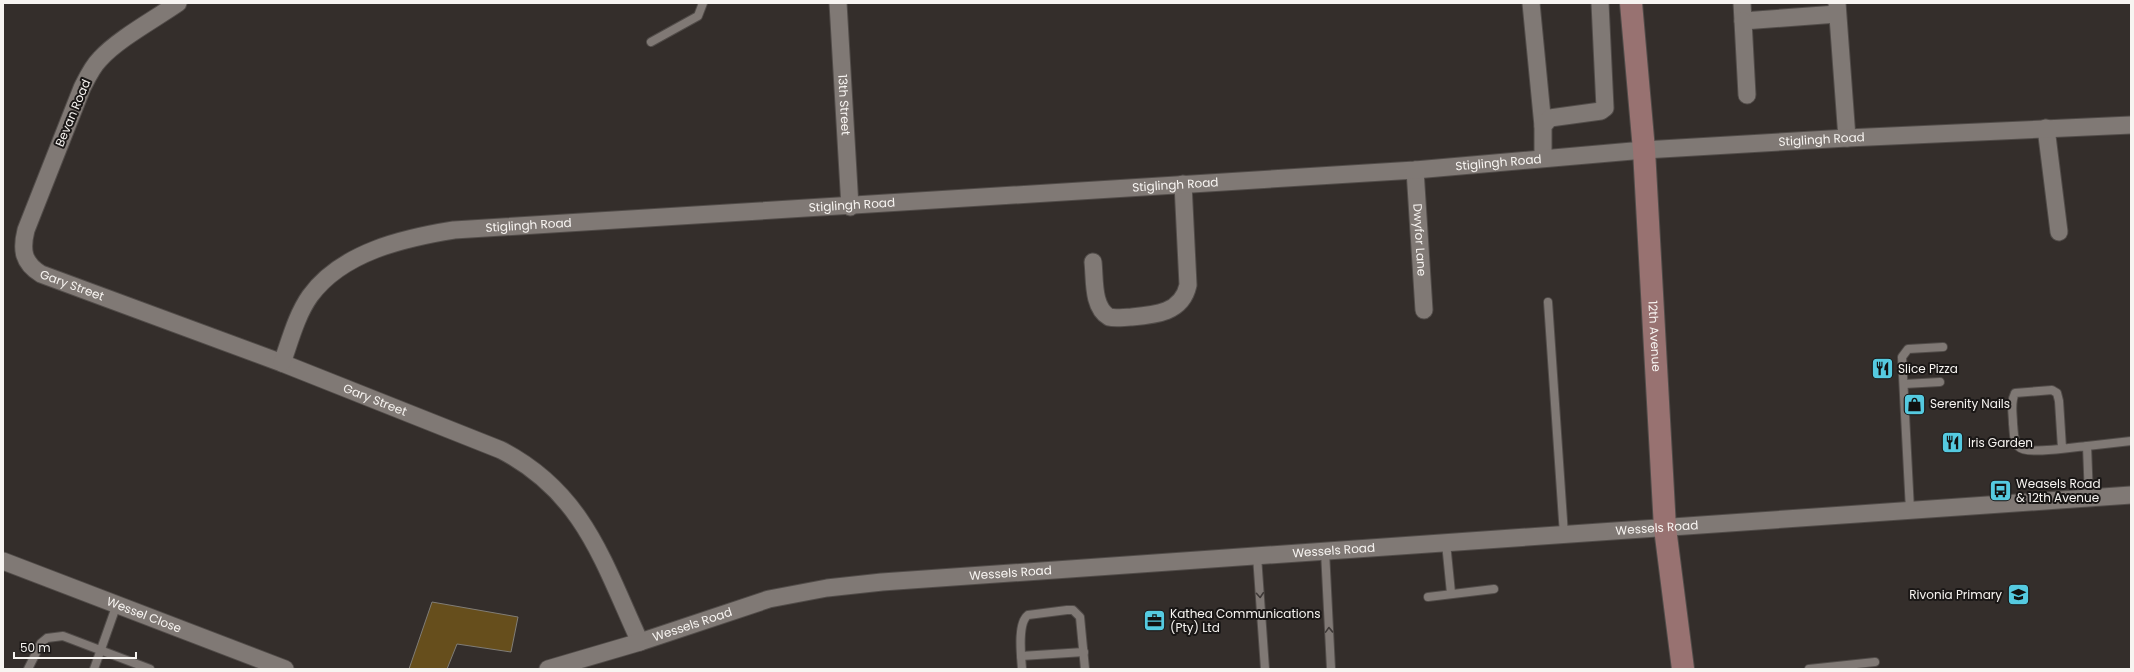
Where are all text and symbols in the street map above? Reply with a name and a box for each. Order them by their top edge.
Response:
street label: 13th Street [834,74,855,136]
street label: Bevan Road [51,76,94,149]
street label: Stiglingh Road [1778,128,1865,150]
street label: Stiglingh Road [1455,150,1542,174]
street label: Stiglingh Road [1132,173,1219,196]
street label: Stiglingh Road [808,193,896,216]
street label: Dwyfor Lane [1409,203,1431,277]
street label: Stiglingh Road [485,214,572,236]
street label: Gary Street [38,265,107,305]
street label: 12th Avenue [1644,300,1665,372]
restaurant icon: Slice Pizza [1869,356,1895,382]
place label: Slice Pizza [1898,360,1958,377]
street label: Gary Street [341,379,410,420]
shop icon: Serenity Nails [1901,391,1927,417]
place label: Serenity Nails [1930,395,2010,412]
restaurant icon: Iris Garden [1939,430,1965,456]
place label: Iris Garden [1968,434,2033,451]
place label: Weasels Road & 12th Avenue [2016,475,2101,506]
bus stop icon: Weasels Road & 12th Avenue [1988,478,2014,504]
street label: Wessels Road [1615,516,1699,539]
street label: Wessels Road [1292,539,1376,561]
street label: Wessels Road [969,561,1052,584]
school or university icon: Rivonia Primary [2005,582,2031,608]
place label: Rivonia Primary [1909,586,2002,603]
street label: Wessel Close [104,592,184,637]
one-way arrow [1255,592,1264,598]
street label: Wessels Road [650,603,734,645]
place label: Kathea Communications (Pty) Ltd [1170,605,1320,636]
office icon: Kathea Communications (Pty) Ltd [1142,608,1168,634]
one-way arrow [1325,627,1334,633]
scale bar [14,634,136,660]
text: 50 m [20,639,51,656]

